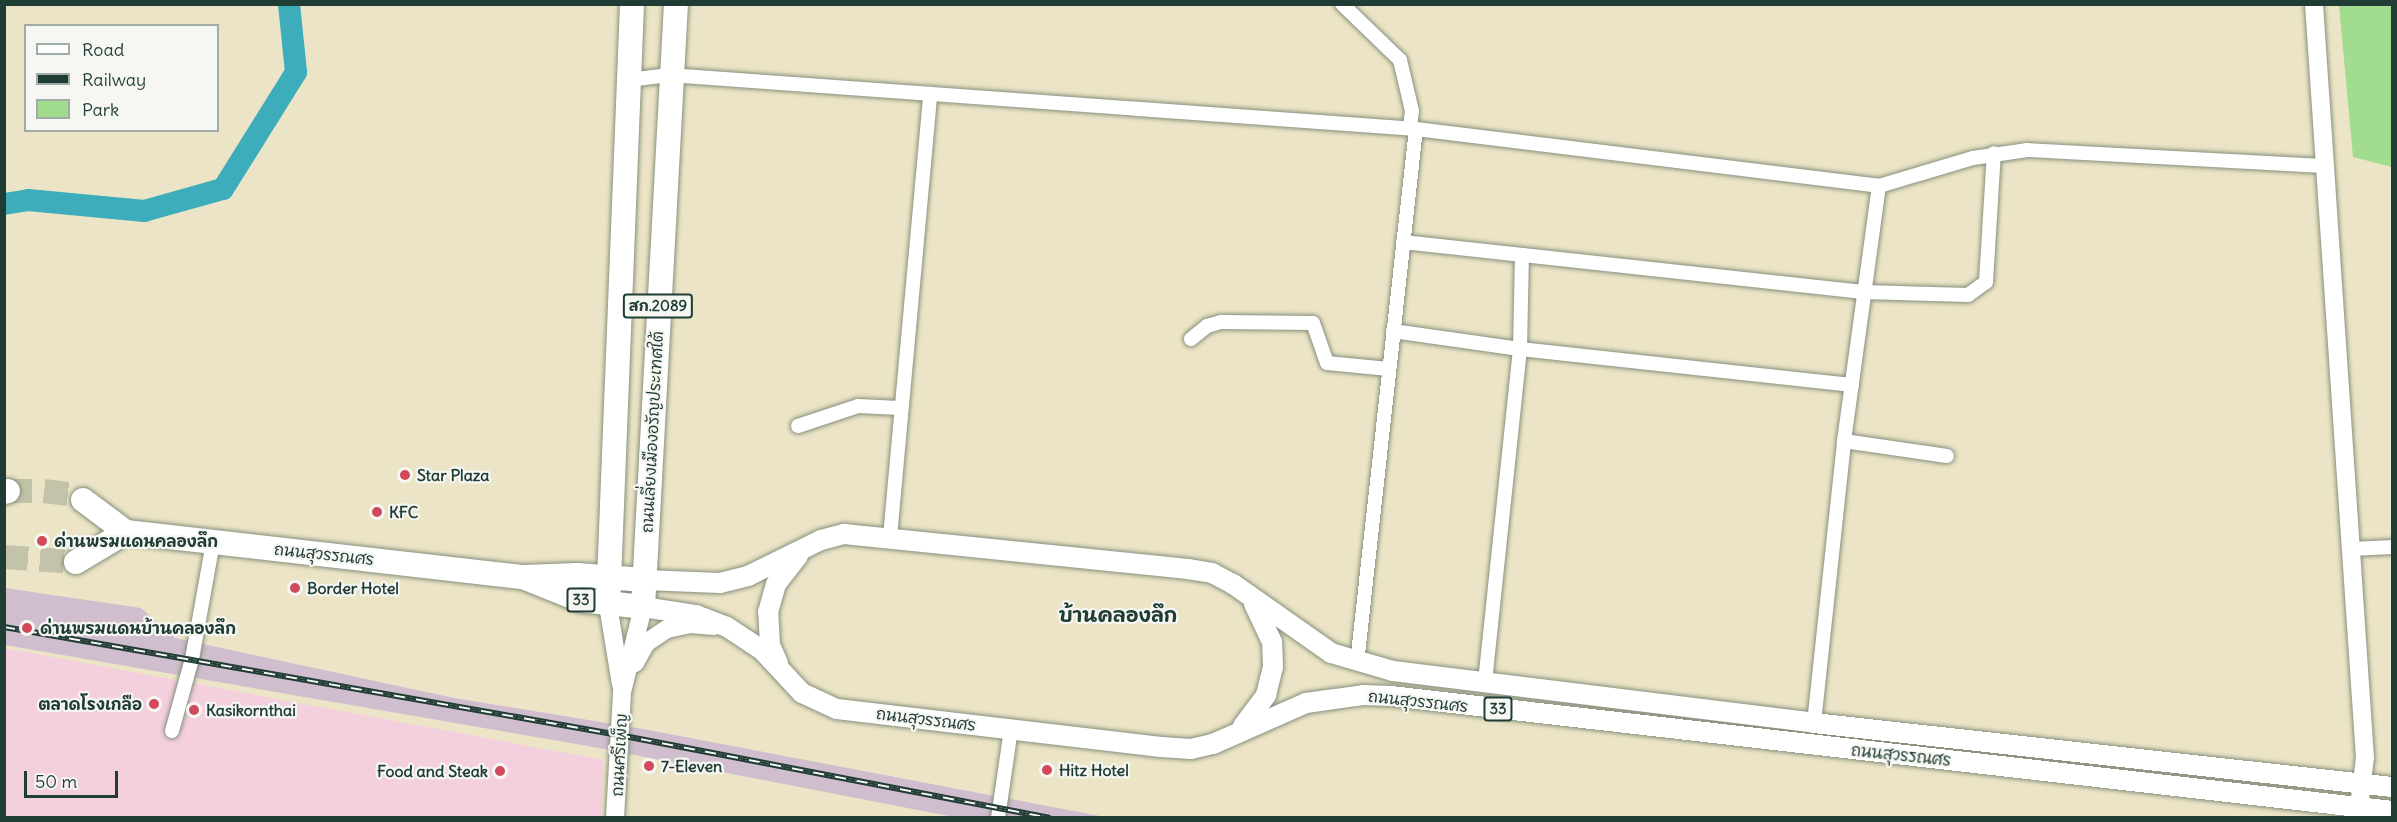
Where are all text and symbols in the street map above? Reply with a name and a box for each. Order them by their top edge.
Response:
legend [24,24,219,132]
text: Road [82,38,124,61]
text: Railway [82,68,146,91]
text: Park [82,98,119,121]
road number: สก.2089 [622,294,694,318]
street label: ถนนเลี่ยงเมืองอรัญประเทศใต้ [637,331,667,533]
place label: Star Plaza [417,465,489,485]
marker: Star Plaza [398,468,412,482]
place label: KFC [389,502,418,522]
marker: KFC [370,505,384,519]
place label: ด่านพรมแดนคลองลึก [54,531,218,551]
marker: ด่านพรมแดนคลองลึก [35,534,49,548]
street label: ถนนสุวรรณศร [273,539,375,569]
place label: Border Hotel [307,578,399,598]
marker: Border Hotel [288,581,302,595]
road number: 33 [566,588,596,612]
district label: บ้านคลองลึก [1059,602,1177,626]
place label: ด่านพรมแดนบ้านคลองลึก [40,618,236,638]
marker: ด่านพรมแดนบ้านคลองลึก [18,619,36,637]
street label: ถนนสุวรรณศร [1367,686,1469,716]
place label: ตลาดโรงเกลือ [38,694,142,714]
marker: ตลาดโรงเกลือ [147,697,161,711]
road number: 33 [1483,697,1513,721]
place label: Kasikornthai [206,700,296,720]
marker: Kasikornthai [187,703,201,717]
street label: ถนนสุวรรณศร [875,703,977,735]
street label: ถนนศรีเพ็ญ [607,713,631,797]
street label: ถนนสุวรรณศร [1850,740,1952,770]
place label: 7-Eleven [661,756,722,776]
scale bar [27,759,122,797]
marker: 7-Eleven [642,759,656,773]
place label: Hitz Hotel [1059,760,1129,780]
place label: Food and Steak [377,761,488,781]
marker: Hitz Hotel [1040,763,1054,777]
marker: Food and Steak [493,764,507,778]
text: 50 m [35,770,77,793]

